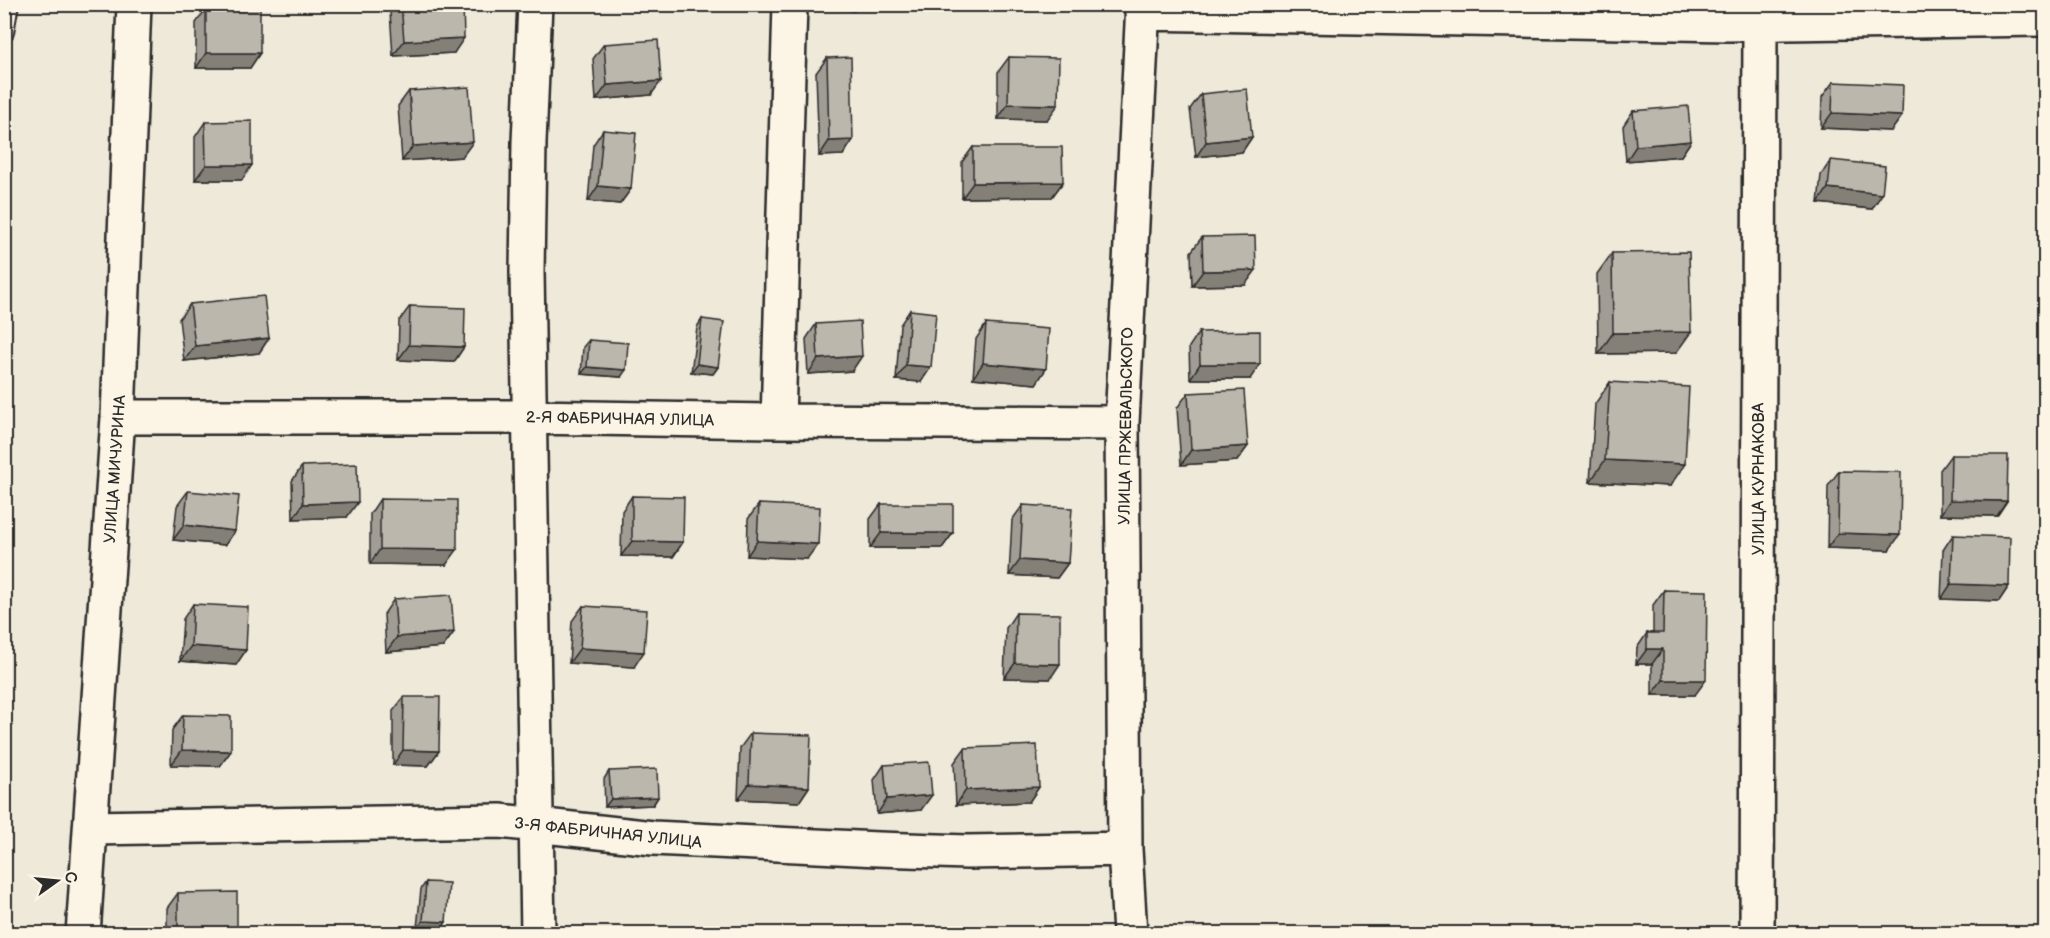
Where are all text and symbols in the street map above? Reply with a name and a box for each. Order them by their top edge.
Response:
street label: УЛИЦА ПРЖЕВАЛЬСКОГО [1115,327,1138,525]
street label: УЛИЦА МИЧУРИНА [101,394,130,544]
street label: УЛИЦА КУРНАКОВА [1750,402,1769,555]
street label: 2-Я ФАБРИЧНАЯ УЛИЦА [526,408,714,431]
street label: 3-Я ФАБРИЧНАЯ УЛИЦА [513,814,703,853]
north arrow [27,851,87,911]
text: С [59,870,81,885]

